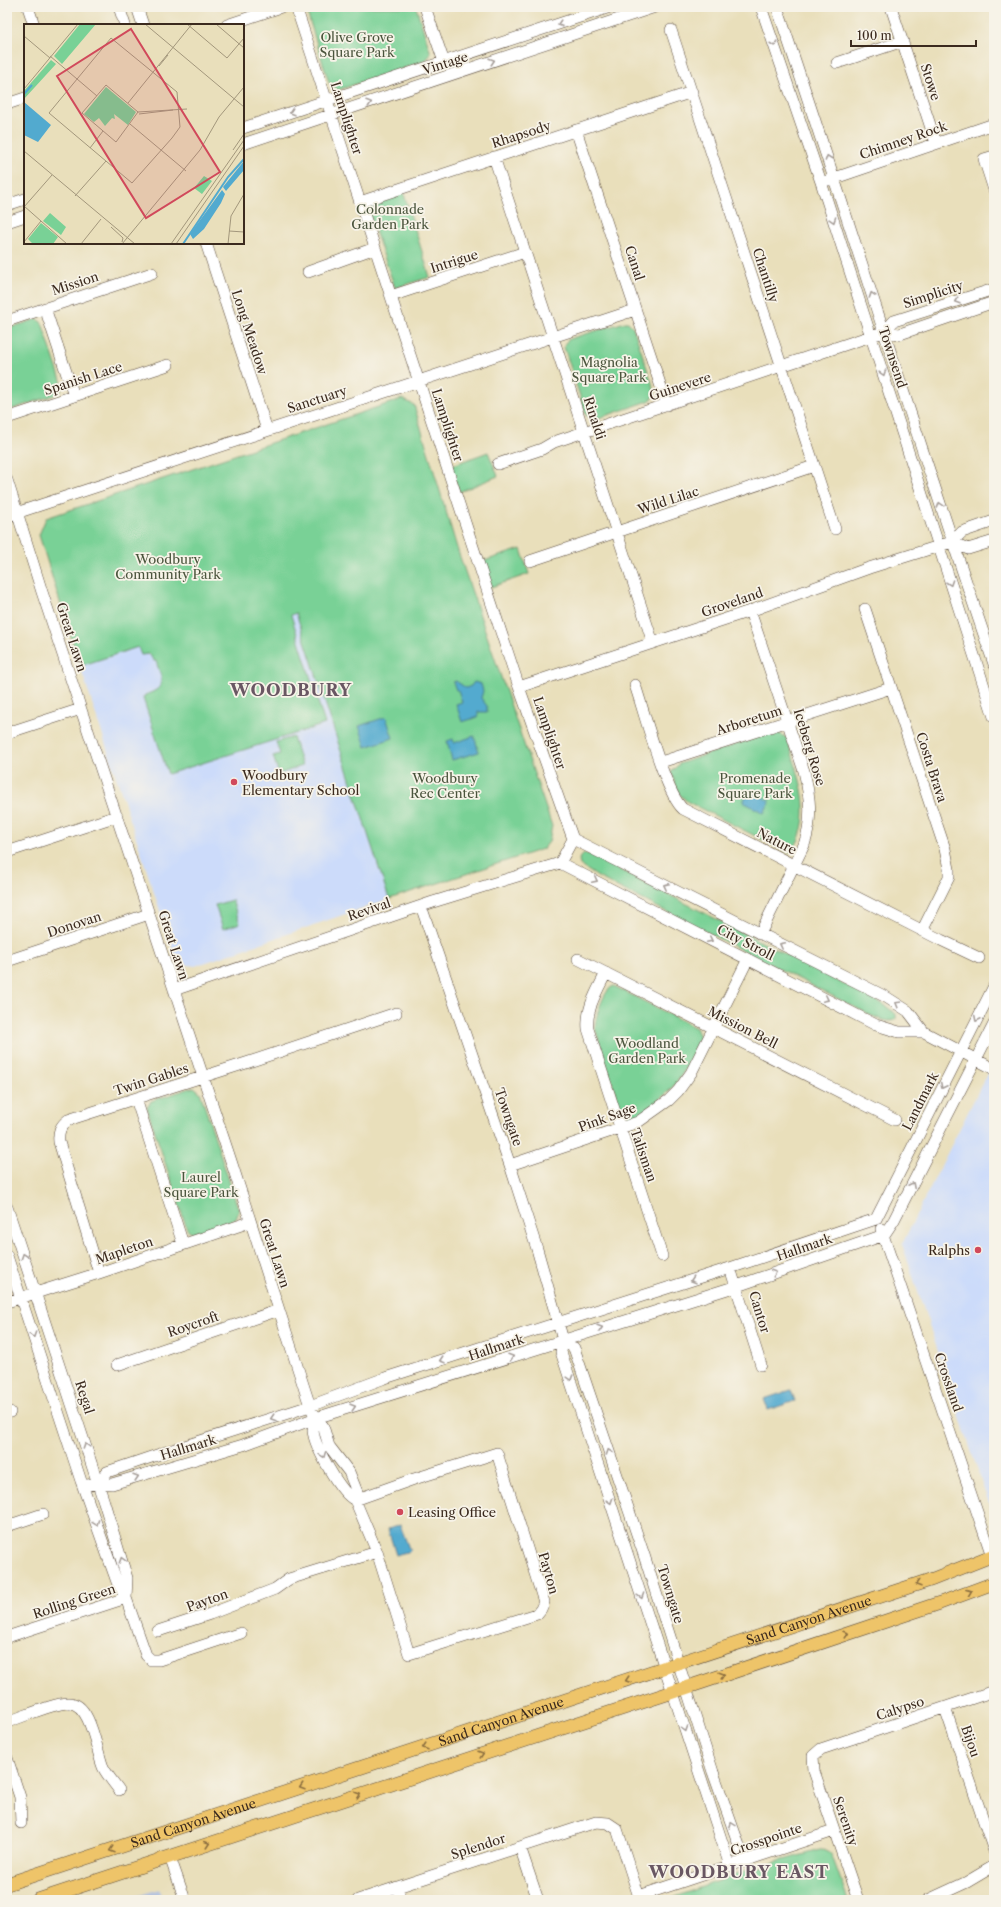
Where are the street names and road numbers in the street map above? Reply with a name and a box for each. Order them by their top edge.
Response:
street label: Vintage [419,48,470,78]
street label: Stowe [918,62,944,102]
street label: Lamplighter [328,80,366,157]
street label: Rhapsody [489,117,553,151]
street label: Chimney Rock [857,117,949,162]
street label: Canal [622,244,648,283]
street label: Intrigue [428,246,480,276]
street label: Chantilly [750,246,783,305]
street label: Mission [49,268,101,298]
street label: Simplicity [901,277,966,311]
street label: Long Meadow [229,288,271,377]
street label: Townsend [876,324,911,390]
street label: Spanish Lace [42,358,124,398]
street label: Guinevere [647,368,713,404]
street label: Sanctuary [285,382,350,416]
street label: Lamplighter [429,387,467,464]
street label: Rinaldi [581,395,609,442]
street label: Wild Lilac [634,483,701,518]
street label: Groveland [699,584,765,620]
street label: Great Lawn [53,600,91,674]
street label: Lamplighter [530,695,570,772]
street label: Arboretum [713,702,784,738]
street label: Iceberg Rose [791,706,829,788]
street label: Costa Brava [913,730,951,804]
street label: Nature [754,824,800,858]
street label: Revival [345,894,393,924]
street label: Donovan [45,908,103,940]
street label: Great Lawn [155,908,193,982]
street label: City Stroll [715,921,777,963]
street label: Mission Bell [705,1003,781,1051]
street label: Twin Gables [112,1059,191,1099]
street label: Landmark [898,1069,942,1133]
street label: Towngate [492,1086,526,1148]
street label: Pink Sage [576,1099,638,1135]
street label: Talisman [627,1126,661,1184]
street label: Great Lawn [256,1216,294,1290]
street label: Hallmark [774,1230,834,1264]
street label: Mapleton [93,1233,155,1267]
street label: Cantor [746,1289,774,1335]
street label: Roycroft [165,1308,221,1340]
street label: Hallmark [466,1330,526,1364]
street label: Crossland [931,1350,967,1414]
street label: Regal [72,1378,98,1416]
street label: Hallmark [158,1431,218,1463]
street label: Payton [535,1550,563,1596]
street label: Towngate [655,1563,687,1625]
street label: Rolling Green [31,1580,117,1622]
street label: Payton [184,1585,230,1615]
street label: Sand Canyon Avenue [744,1592,873,1648]
street label: Sand Canyon Avenue [436,1693,566,1749]
street label: Calypso [874,1693,926,1723]
street label: Bijou [958,1723,984,1759]
street label: Serenity [830,1794,862,1849]
street label: Sand Canyon Avenue [128,1795,258,1851]
street label: Crosspointe [728,1819,804,1859]
street label: Splendor [449,1830,508,1862]

